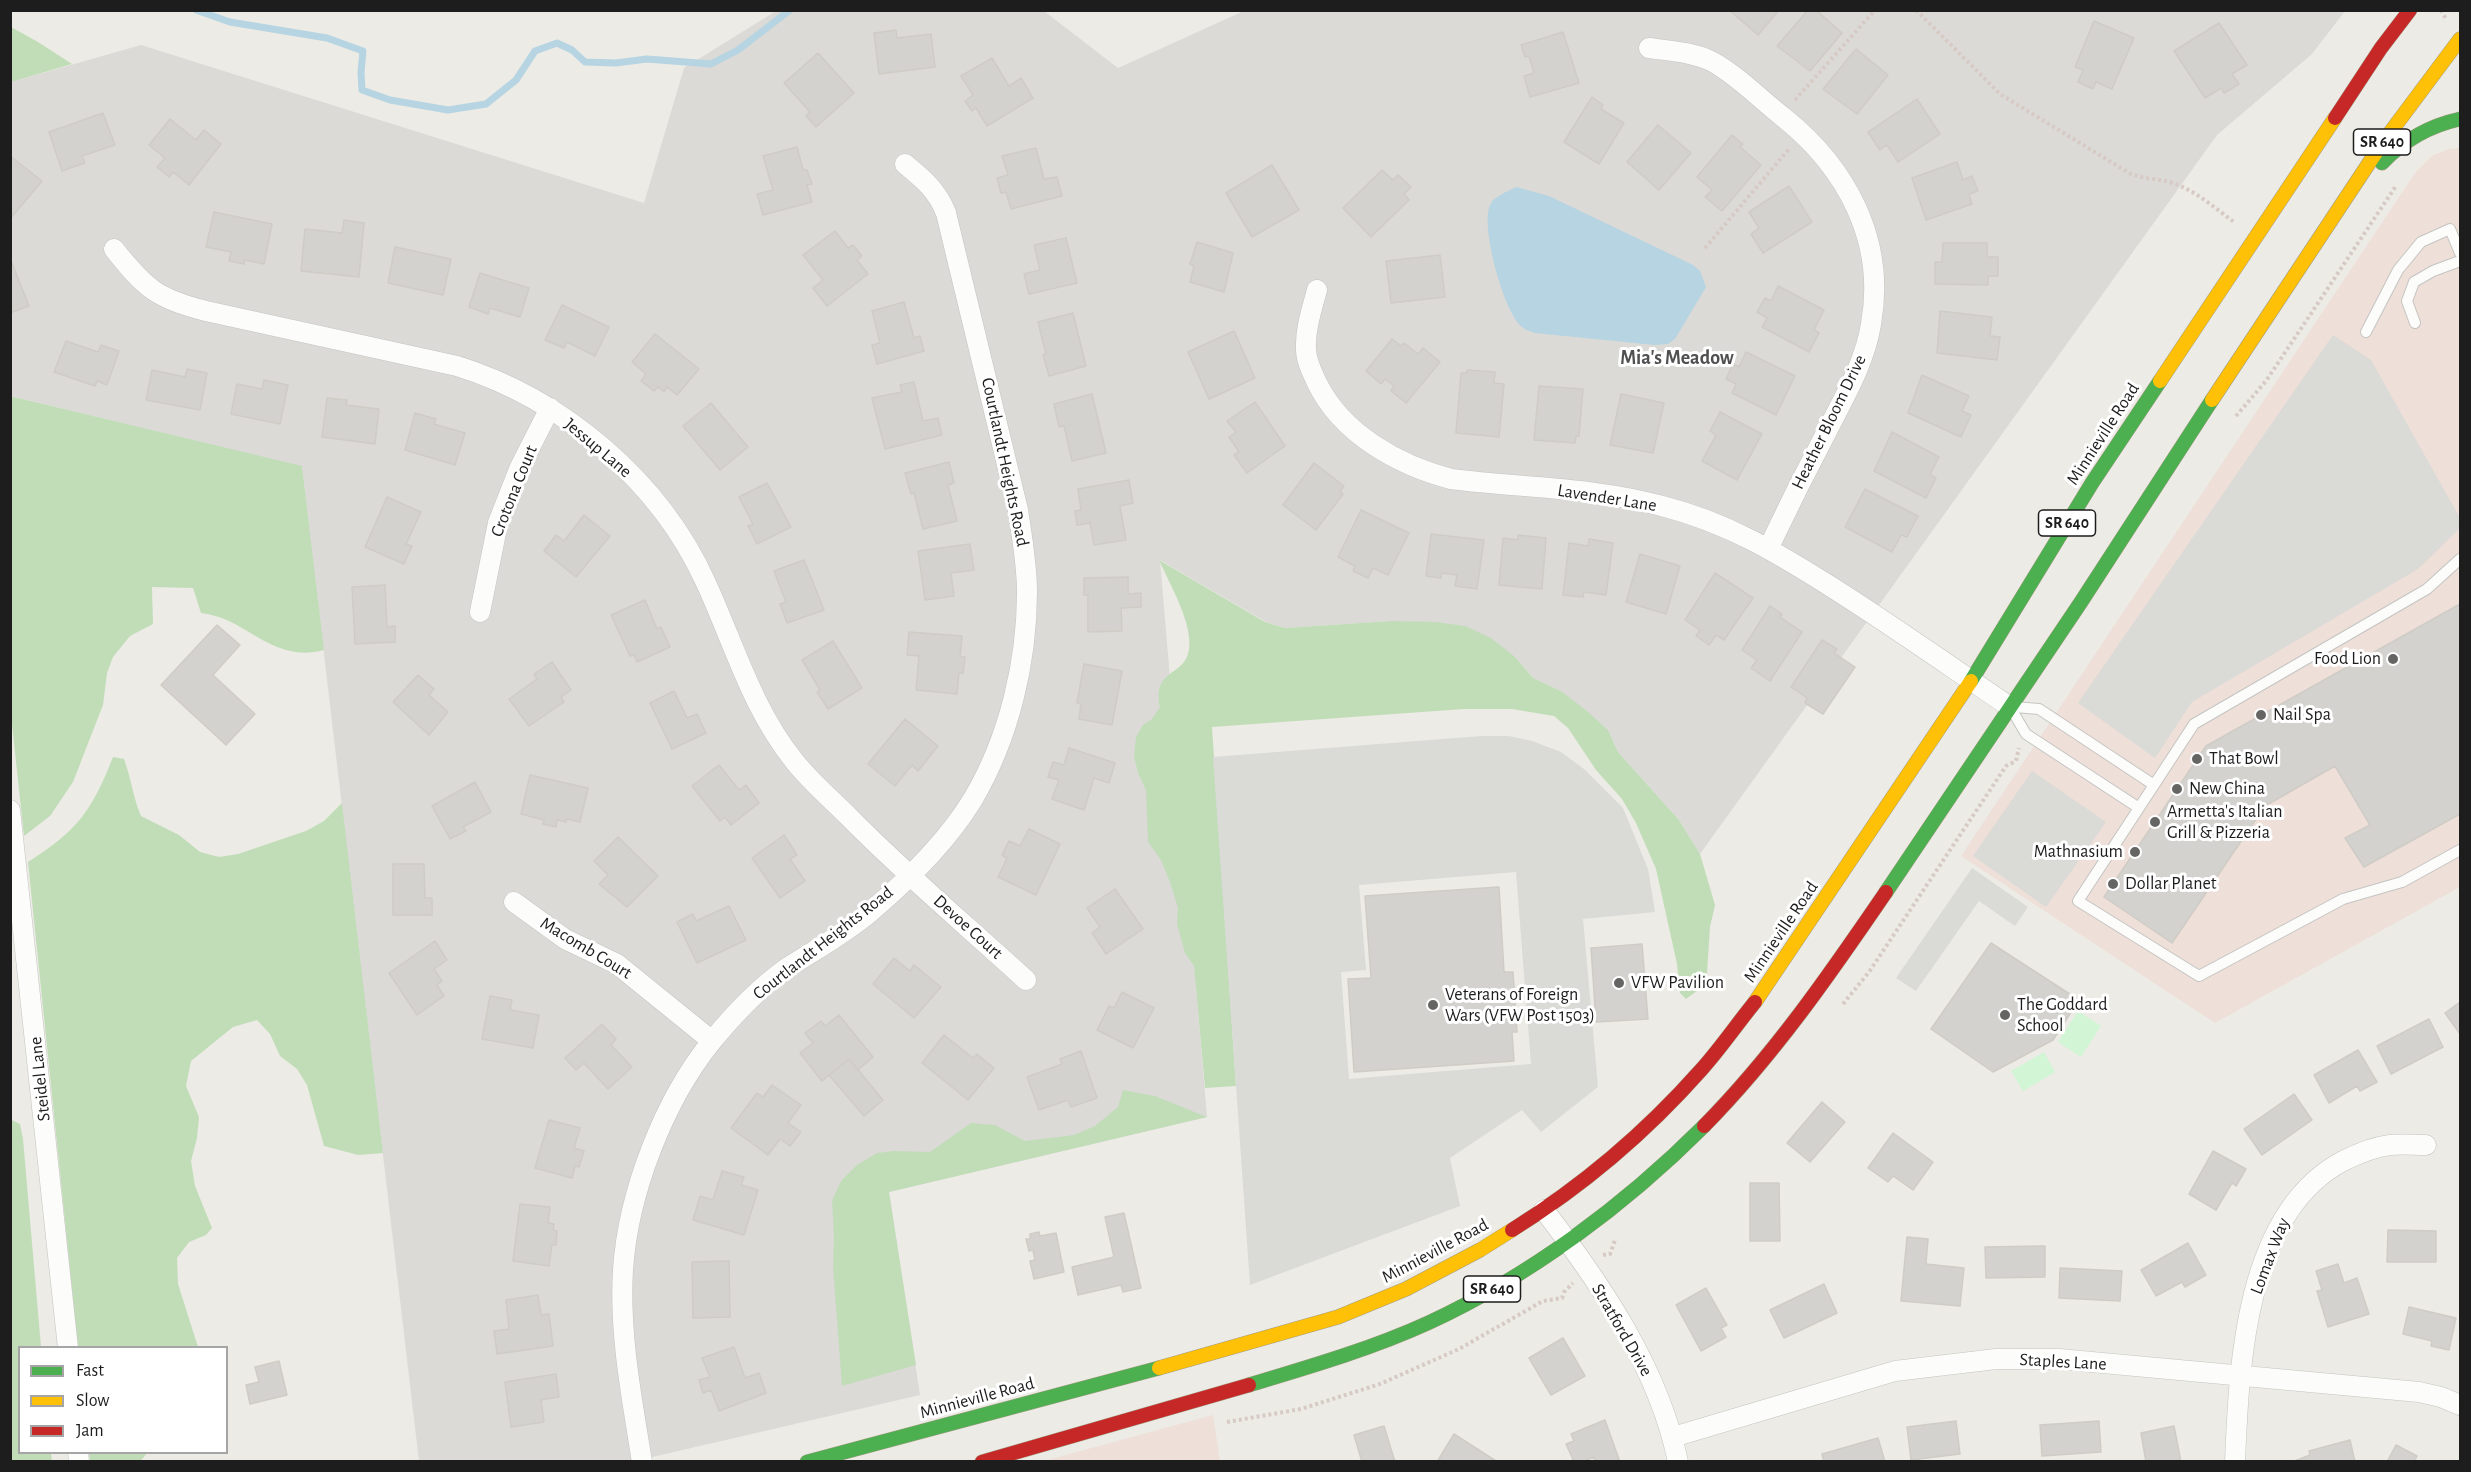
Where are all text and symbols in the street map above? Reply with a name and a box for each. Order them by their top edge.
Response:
road number: SR 640 [2354,129,2410,155]
district label: Mia's Meadow [1620,346,1734,370]
street label: Heather Bloom Drive [1787,351,1871,493]
street label: Courtlandt Heights Road [977,376,1033,548]
street label: Minnieville Road [2062,379,2144,489]
street label: Jessup Lane [560,414,636,482]
street label: Crotona Court [486,442,542,540]
street label: Lavender Lane [1556,480,1658,516]
road number: SR 640 [2038,510,2096,536]
place label: Food Lion [2314,648,2381,670]
marker: Food Lion [2386,652,2400,666]
place label: Nail Spa [2273,704,2331,726]
marker: Nail Spa [2254,708,2268,722]
place label: That Bowl [2209,748,2279,770]
marker: That Bowl [2190,752,2204,766]
place label: New China [2189,778,2265,800]
marker: New China [2170,782,2184,796]
place label: Armetta's Italian Grill & Pizzeria [2167,801,2283,844]
marker: Armetta's Italian Grill & Pizzeria [2148,815,2162,829]
place label: Mathnasium [2034,841,2123,863]
marker: Mathnasium [2128,845,2142,859]
place label: Dollar Planet [2125,873,2217,895]
street label: Minnieville Road [1739,877,1823,987]
marker: Dollar Planet [2106,877,2120,891]
street label: Courtlandt Heights Road [749,881,897,1005]
street label: Devoe Court [929,890,1007,964]
street label: Macomb Court [536,912,636,984]
place label: VFW Pavilion [1631,972,1724,994]
marker: VFW Pavilion [1612,976,1626,990]
place label: Veterans of Foreign Wars (VFW Post 1503) [1445,984,1595,1026]
place label: The Goddard School [2017,994,2107,1036]
marker: Veterans of Foreign Wars (VFW Post 1503) [1426,998,1440,1012]
marker: The Goddard School [1998,1008,2012,1022]
street label: Steidel Lane [25,1036,55,1122]
street label: Minnieville Road [1378,1214,1492,1288]
street label: Lomax Way [2246,1215,2294,1297]
road number: SR 640 [1464,1276,1520,1302]
street label: Stratford Drive [1587,1280,1657,1380]
legend [18,1346,228,1454]
street label: Staples Lane [2019,1349,2107,1375]
text: Fast [76,1362,104,1380]
street label: Minnieville Road [917,1372,1037,1424]
text: Slow [76,1392,109,1410]
text: Jam [76,1422,104,1440]

